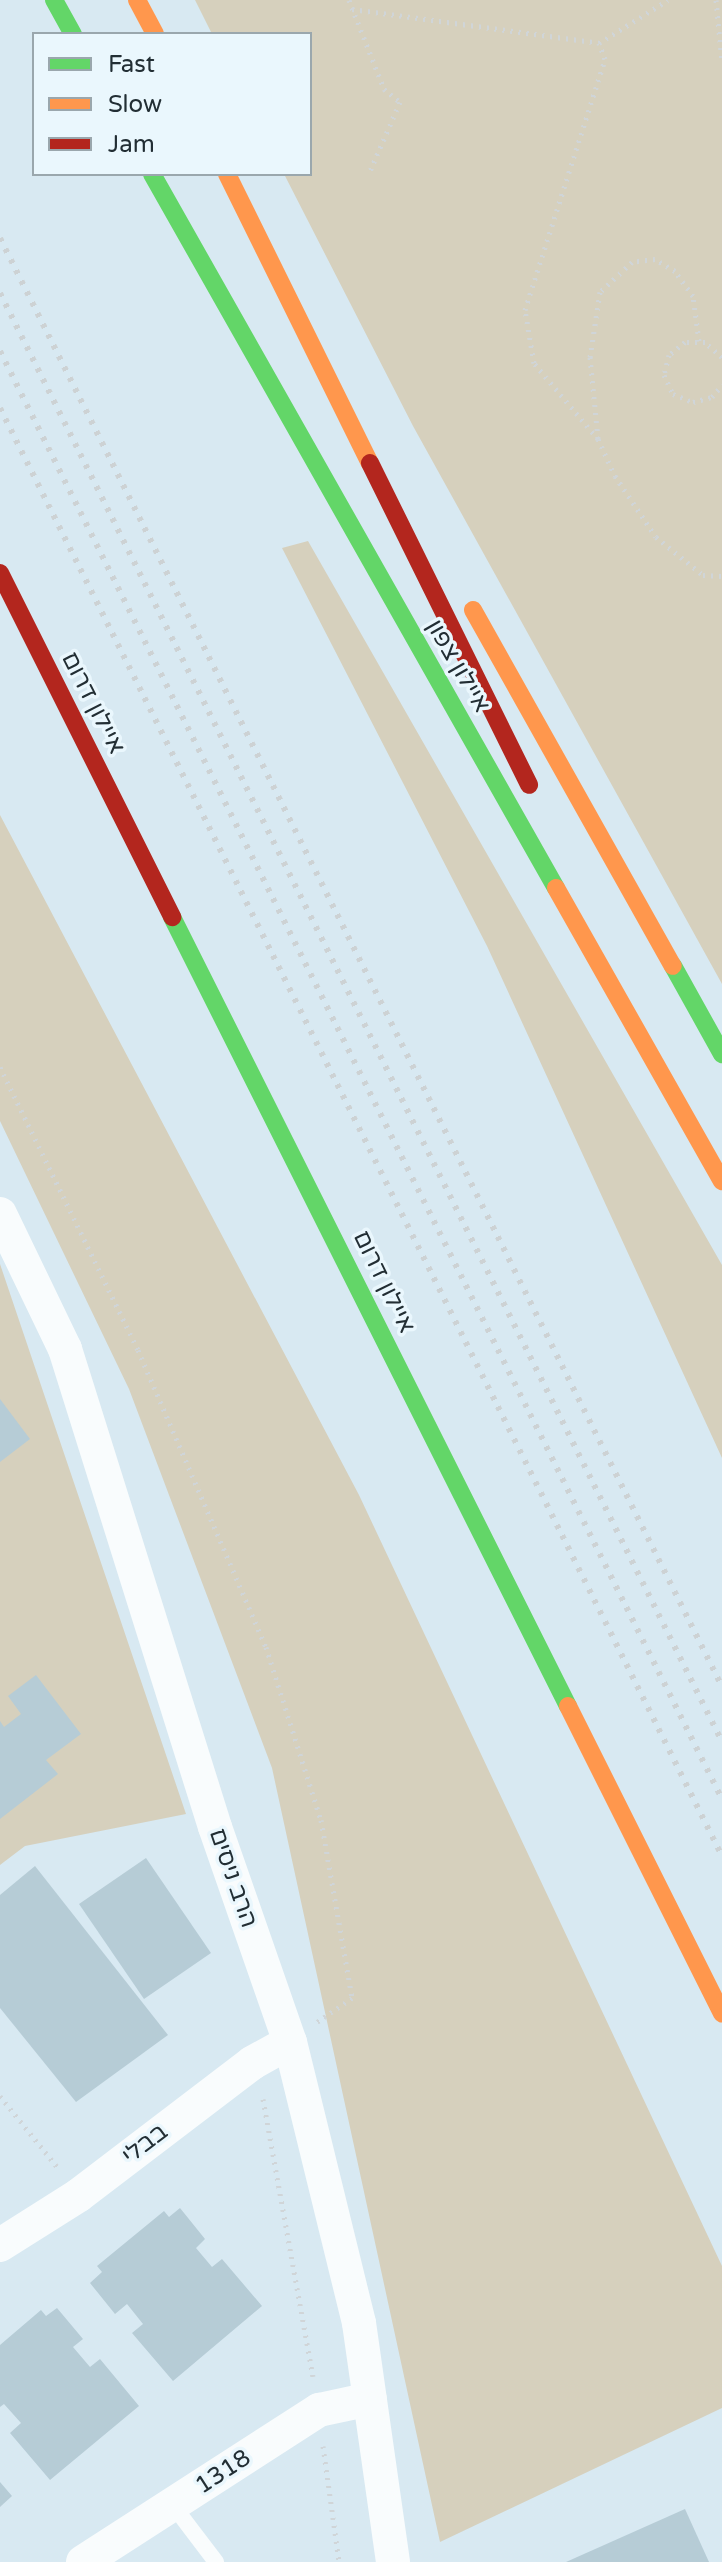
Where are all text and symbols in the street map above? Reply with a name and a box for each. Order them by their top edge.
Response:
legend [32,32,312,176]
text: Fast [108,50,155,79]
text: Slow [108,90,162,119]
text: Jam [108,130,155,159]
street label: איילון צפון [420,614,496,718]
street label: איילון דרום [55,647,131,759]
street label: איילון דרום [347,1226,421,1338]
street label: הרב ניסים [203,1825,263,1931]
street label: בבלי [117,2118,173,2170]
street label: 1318 [190,2444,256,2500]

